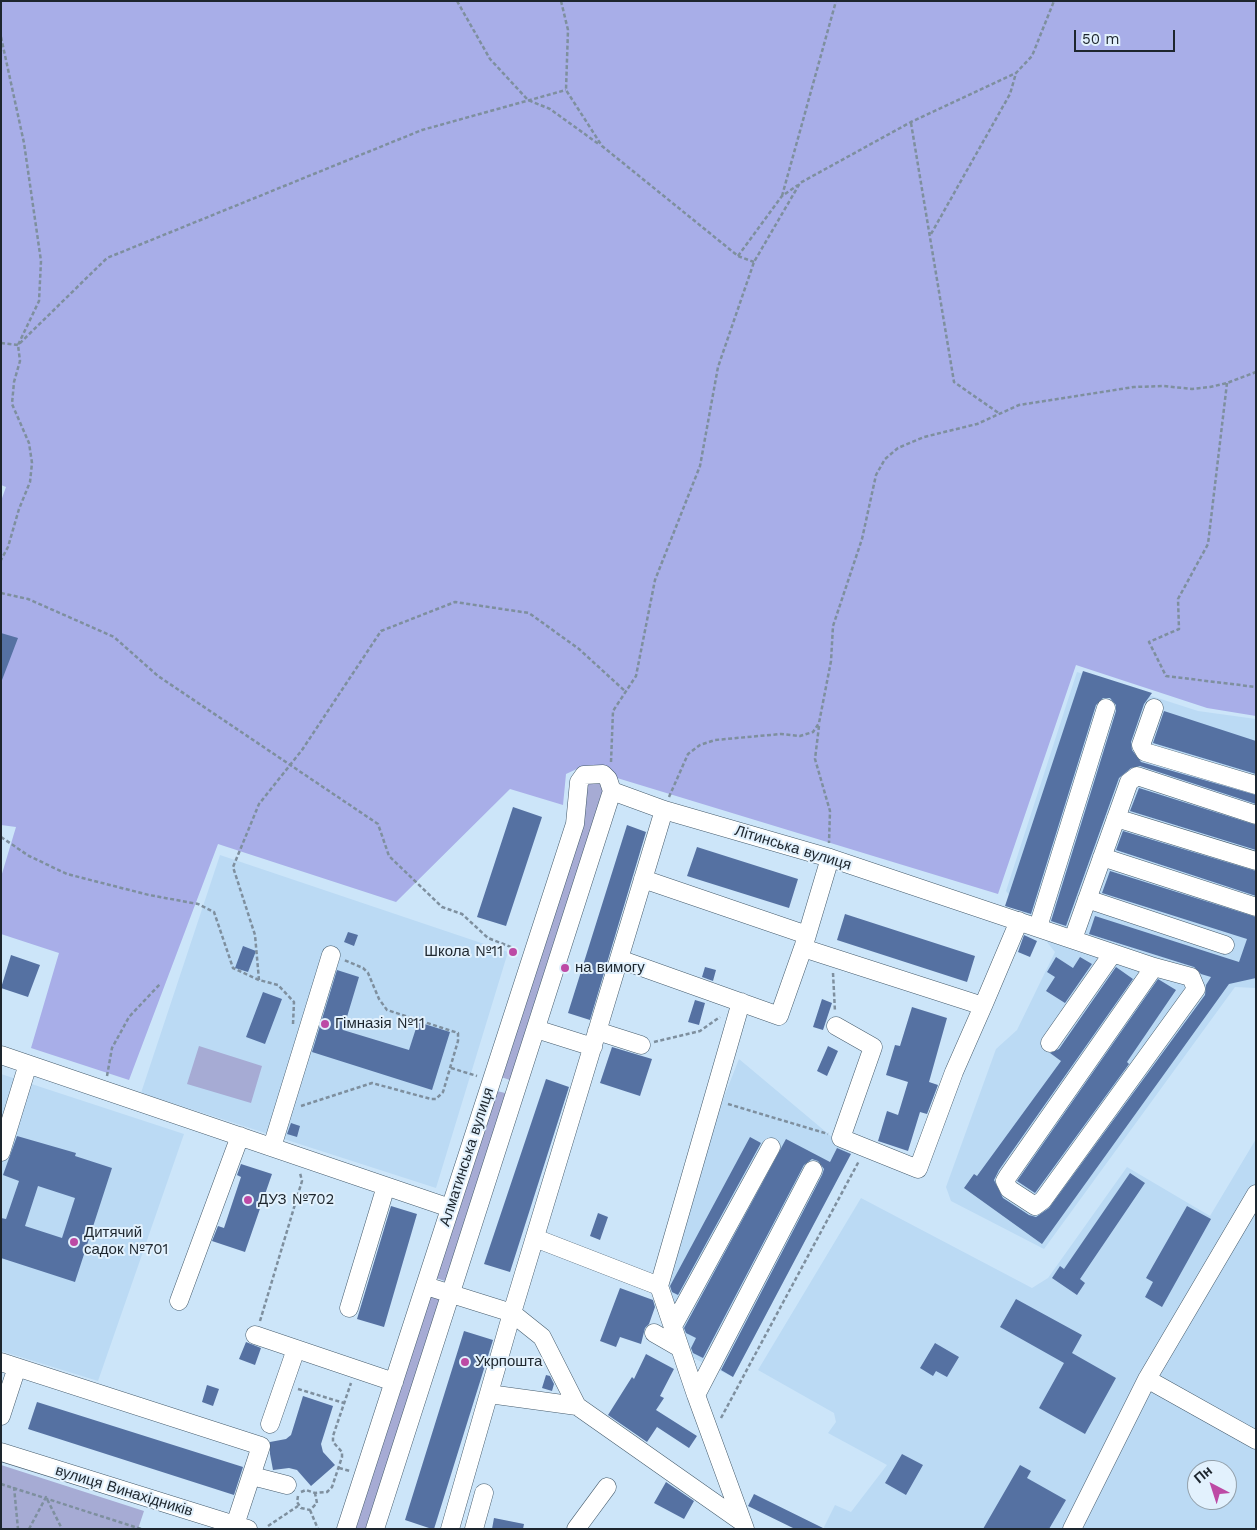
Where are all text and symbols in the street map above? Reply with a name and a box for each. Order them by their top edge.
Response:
scale bar [1077,20,1178,52]
text: 50 m [1082,30,1119,48]
street label: Літинська вулиця [732,822,854,874]
place label: Школа №11 [424,943,503,961]
marker: Школа №11 [507,946,519,958]
place label: на вимогу [575,959,645,977]
marker: на вимогу [559,962,571,974]
place label: Гімназія №11 [335,1015,425,1033]
marker: Гімназія №11 [319,1018,331,1030]
street label: Алматинська вулиця [436,1085,498,1229]
place label: ДУЗ №702 [258,1191,334,1209]
marker: ДУЗ №702 [242,1194,254,1206]
place label: Дитячий садок №701 [84,1224,168,1259]
marker: Дитячий садок №701 [68,1236,80,1248]
place label: Укрпошта [475,1353,542,1371]
marker: Укрпошта [459,1356,471,1368]
north arrow [1187,1460,1237,1510]
street label: вулиця Винахідників [53,1462,195,1520]
text: Пн [1191,1462,1215,1486]

